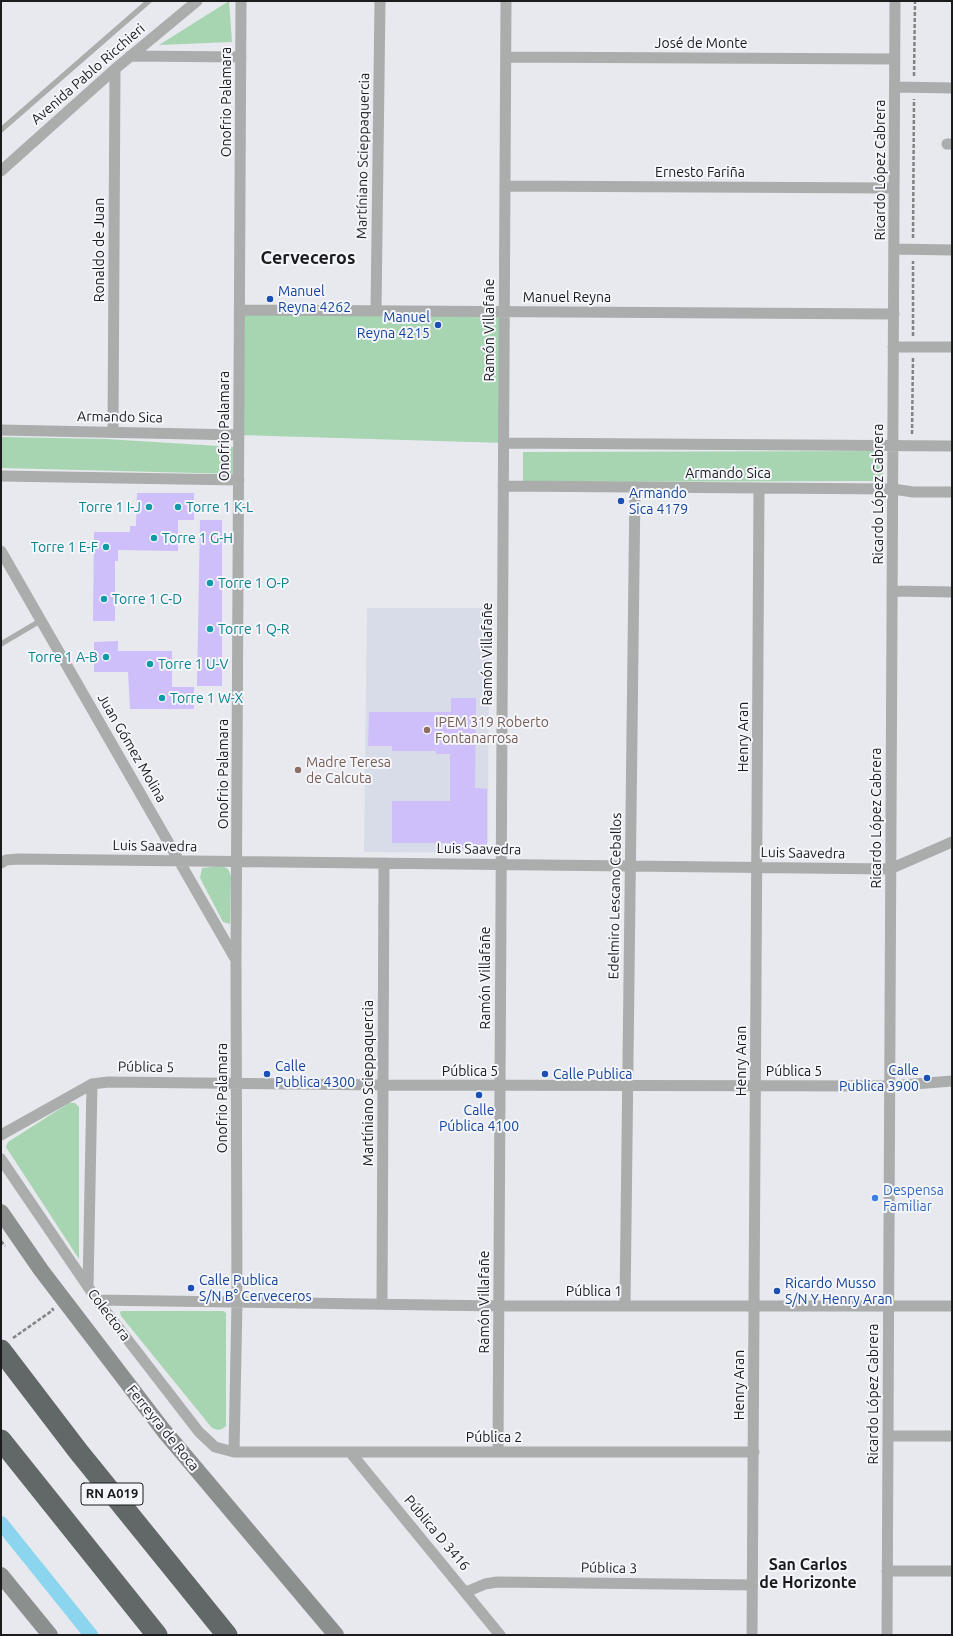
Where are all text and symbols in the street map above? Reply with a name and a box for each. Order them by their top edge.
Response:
street label: Avenida Pablo Ricchieri [28,20,148,128]
street label: José de Monte [655,35,747,51]
street label: Onofrio Palamara [218,47,234,157]
street label: Martíniano Scieppaquercia [353,73,373,239]
street label: Ricardo López Cabrera [872,99,888,241]
street label: Ernesto Fariña [655,164,745,180]
street label: Ronaldo de Juan [91,198,107,302]
district label: Cerveceros [261,247,355,269]
street label: Ramón Villafañe [481,279,497,381]
place label: Manuel Reyna 4262 [278,283,351,316]
street label: Manuel Reyna [523,289,611,305]
marker: Manuel Reyna 4262 [265,294,275,304]
place label: Manuel Reyna 4215 [357,309,430,342]
marker: Manuel Reyna 4215 [433,320,443,330]
street label: Onofrio Palamara [216,371,232,481]
street label: Armando Sica [77,408,163,426]
street label: Ricardo López Cabrera [870,423,886,565]
street label: Armando Sica [685,465,771,481]
place label: Armando Sica 4179 [629,485,688,518]
marker: Armando Sica 4179 [616,496,626,506]
place label: Torre 1 I-J [79,499,141,515]
place label: Torre 1 K-L [186,499,253,515]
marker: Torre 1 I-J [144,502,154,512]
marker: Torre 1 K-L [173,502,183,512]
place label: Torre 1 G-H [162,530,233,546]
marker: Torre 1 G-H [149,533,159,543]
place label: Torre 1 E-F [31,539,98,555]
marker: Torre 1 E-F [101,542,111,552]
place label: Torre 1 O-P [218,575,289,591]
marker: Torre 1 O-P [205,578,215,588]
place label: Torre 1 C-D [112,591,182,607]
marker: Torre 1 C-D [99,594,109,604]
street label: Ramón Villafañe [479,603,495,705]
place label: Torre 1 Q-R [218,621,290,637]
marker: Torre 1 Q-R [205,624,215,634]
place label: Torre 1 A-B [28,649,98,665]
marker: Torre 1 A-B [101,652,111,662]
place label: Torre 1 U-V [158,656,228,672]
marker: Torre 1 U-V [145,659,155,669]
place label: Torre 1 W-X [170,690,243,706]
street label: Juan Gómez Molina [94,691,170,805]
marker: Torre 1 W-X [157,693,167,703]
street label: Henry Aran [735,702,751,772]
place label: IPEM 319 Roberto Fontanarrosa [435,714,549,746]
street label: Onofrio Palamara [215,719,231,829]
marker: IPEM 319 Roberto Fontanarrosa [422,725,432,735]
street label: Ricardo López Cabrera [868,747,884,889]
place label: Madre Teresa de Calcuta [306,754,391,786]
marker: Madre Teresa de Calcuta [293,765,303,775]
street label: Edelmiro Lescano Ceballos [605,812,625,980]
street label: Luis Saavedra [112,837,198,855]
street label: Luis Saavedra [436,840,522,858]
street label: Luis Saavedra [760,844,846,862]
street label: Ramón Villafañe [477,927,493,1029]
street label: Martíniano Scieppaquercia [360,1000,376,1166]
street label: Henry Aran [733,1026,749,1096]
street label: Onofrio Palamara [214,1043,230,1153]
street label: Pública 5 [118,1058,174,1076]
place label: Calle Publica 4300 [275,1058,355,1090]
place label: Calle Publica 3900 [839,1062,919,1094]
street label: Pública 5 [442,1063,498,1079]
street label: Pública 5 [766,1063,822,1079]
place label: Calle Publica [553,1066,632,1082]
marker: Calle Publica 4300 [262,1069,272,1079]
marker: Calle Publica [540,1069,550,1079]
marker: Calle Publica 3900 [922,1073,932,1083]
marker: Calle Pública 4100 [474,1090,484,1100]
place label: Calle Pública 4100 [439,1102,519,1134]
place label: Despensa Familiar [883,1182,944,1214]
marker: Despensa Familiar [870,1193,880,1203]
street label: Ramón Villafañe [476,1251,492,1353]
place label: Calle Publica S/N B° Cerveceros [199,1272,311,1304]
place label: Ricardo Musso S/N Y Henry Aran [785,1275,893,1308]
marker: Calle Publica S/N B° Cerveceros [186,1283,196,1293]
street label: Pública 1 [566,1283,622,1299]
street label: Colectora [84,1286,134,1344]
marker: Ricardo Musso S/N Y Henry Aran [772,1286,782,1296]
street label: Ricardo López Cabrera [865,1323,881,1465]
street label: Henry Aran [731,1350,747,1420]
street label: Ferreyra de Roca [123,1382,203,1474]
street label: Pública 2 [466,1429,522,1445]
road number: RN A019 [81,1483,143,1505]
street label: Pública D 3416 [401,1492,473,1574]
district label: San Carlos de Horizonte [759,1555,857,1593]
street label: Pública 3 [581,1559,637,1577]

